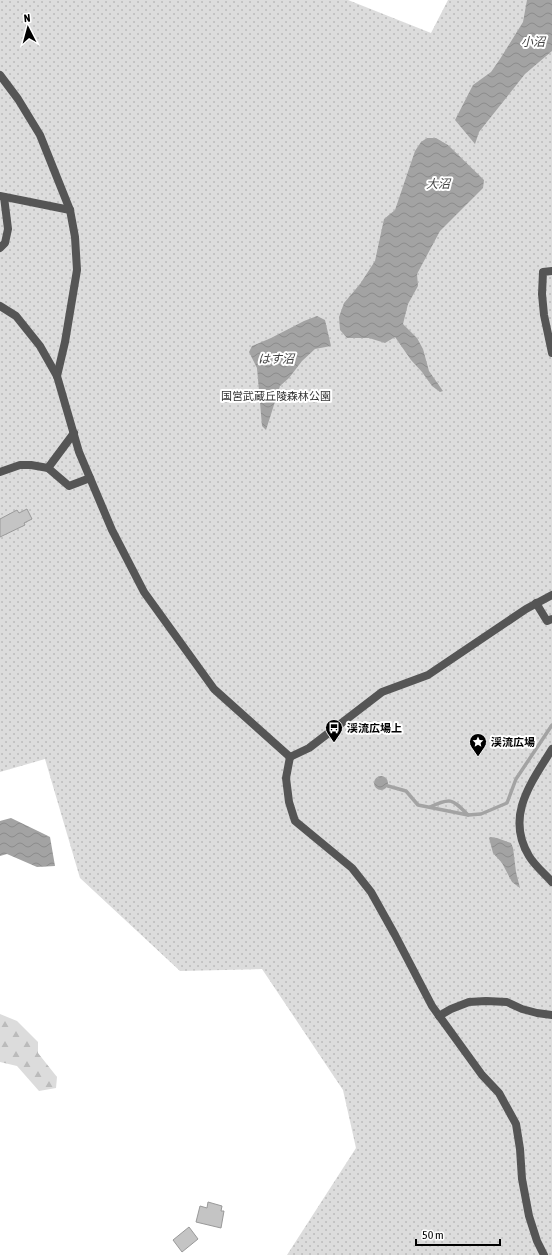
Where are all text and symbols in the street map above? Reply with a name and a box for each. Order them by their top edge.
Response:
north arrow [8,8,48,48]
text: N [23,12,31,24]
water label: 小沼 [521,35,547,49]
water label: 大沼 [426,177,452,191]
water label: はす沼 [258,352,296,366]
park label: 国営武蔵丘陵森林公園 [221,390,331,402]
bus stop icon: 渓流広場上 [324,718,344,743]
place label: 渓流広場上 [347,722,402,734]
place icon: 渓流広場 [468,732,488,757]
place label: 渓流広場 [491,736,535,748]
scale bar [416,1221,500,1247]
text: 50 m [422,1228,444,1242]

